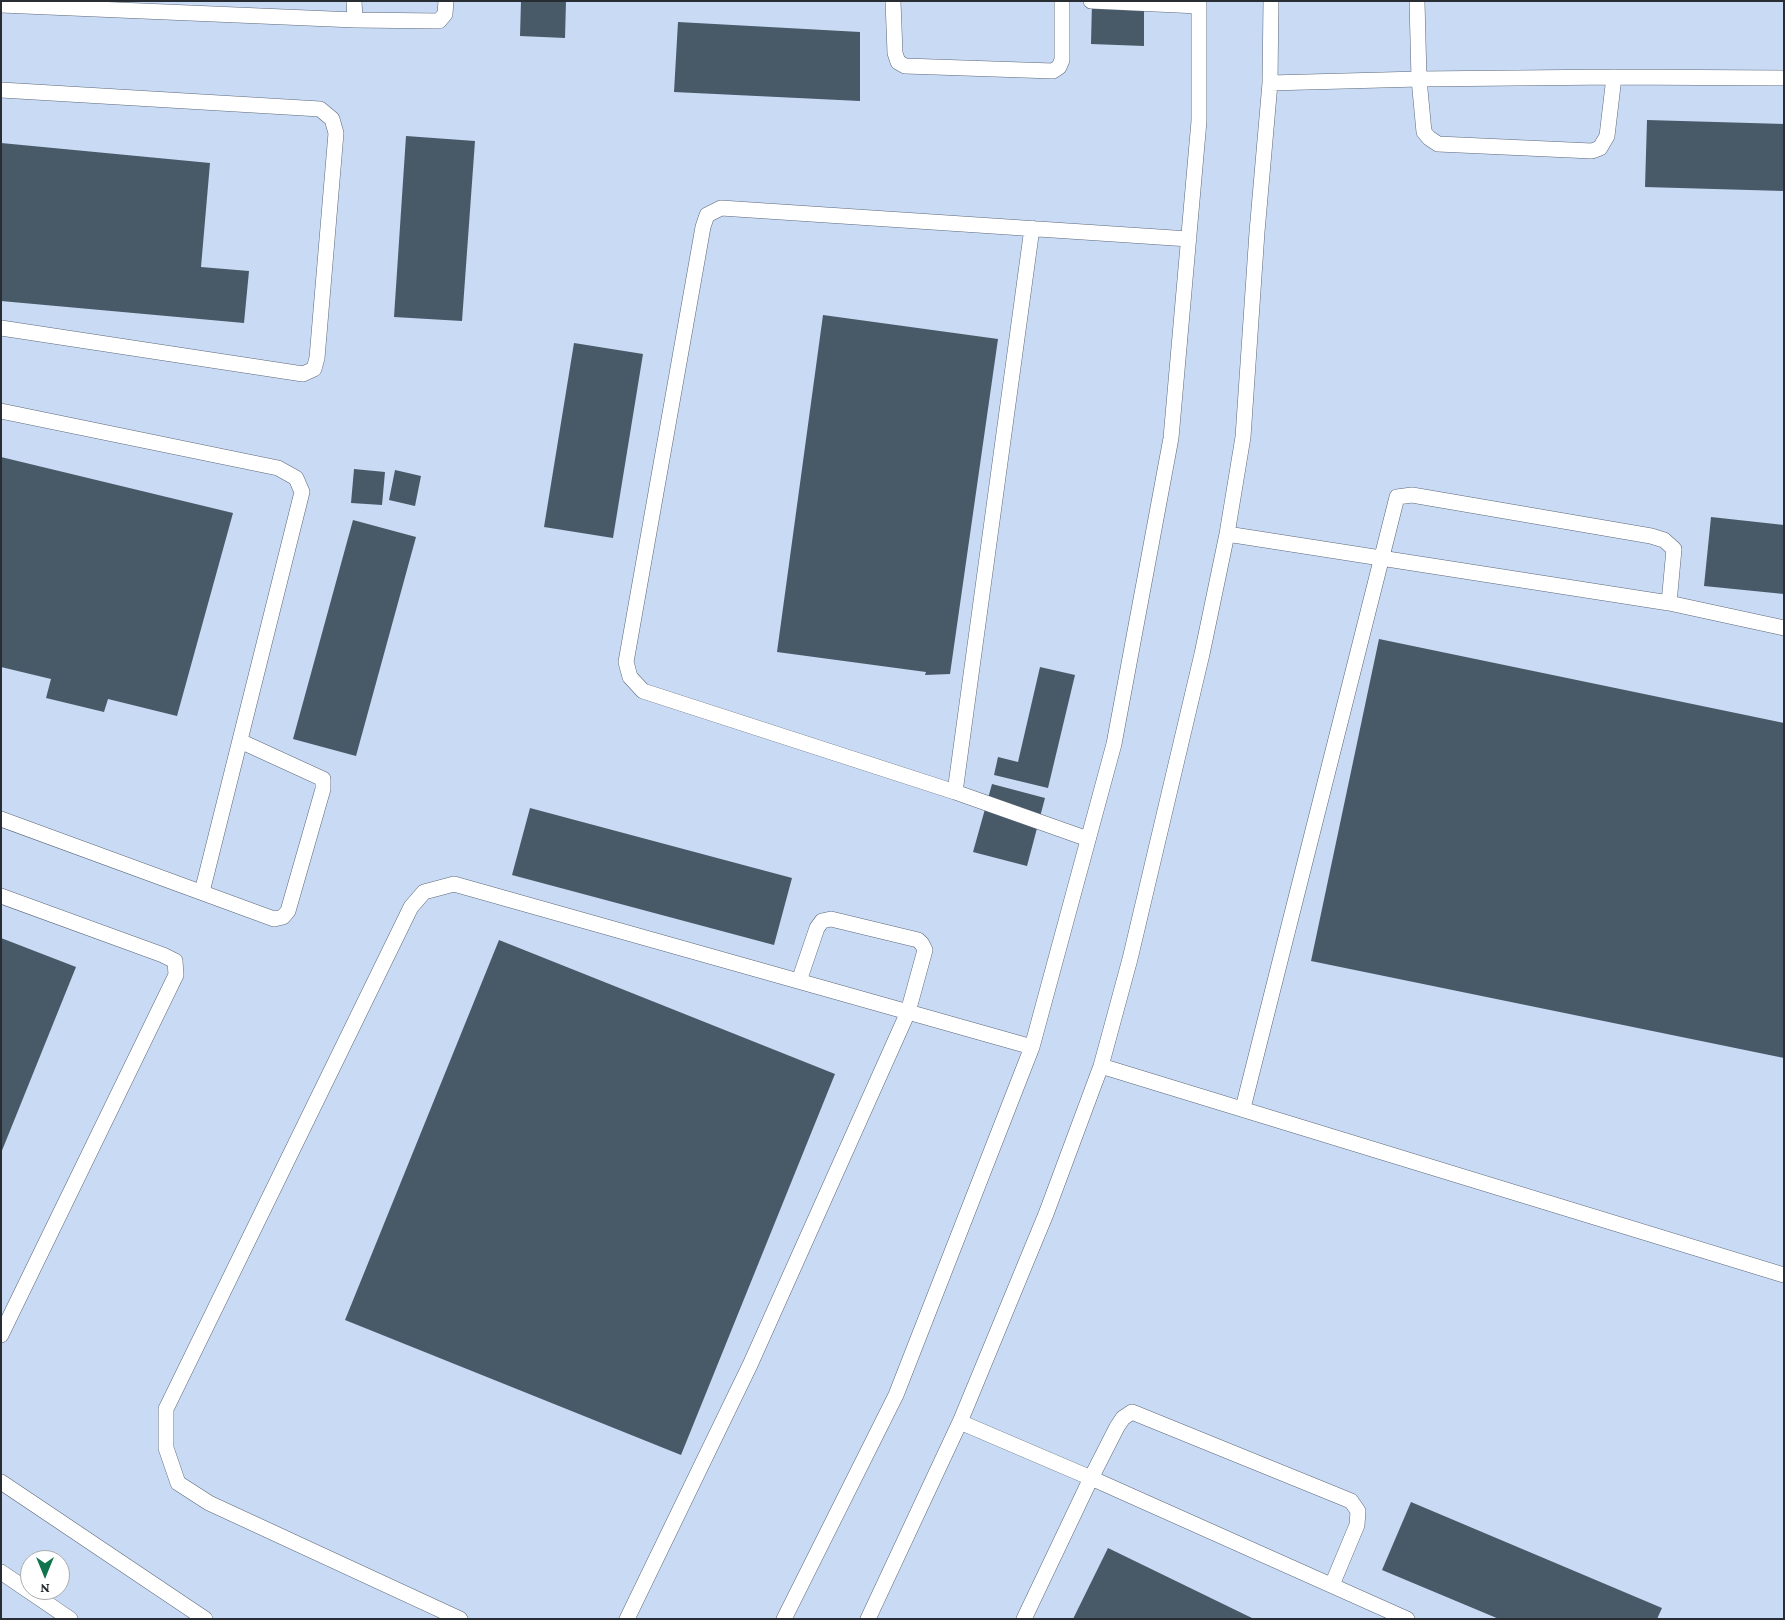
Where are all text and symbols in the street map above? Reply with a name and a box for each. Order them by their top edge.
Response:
north arrow [20,1550,70,1600]
text: N [40,1581,50,1597]

